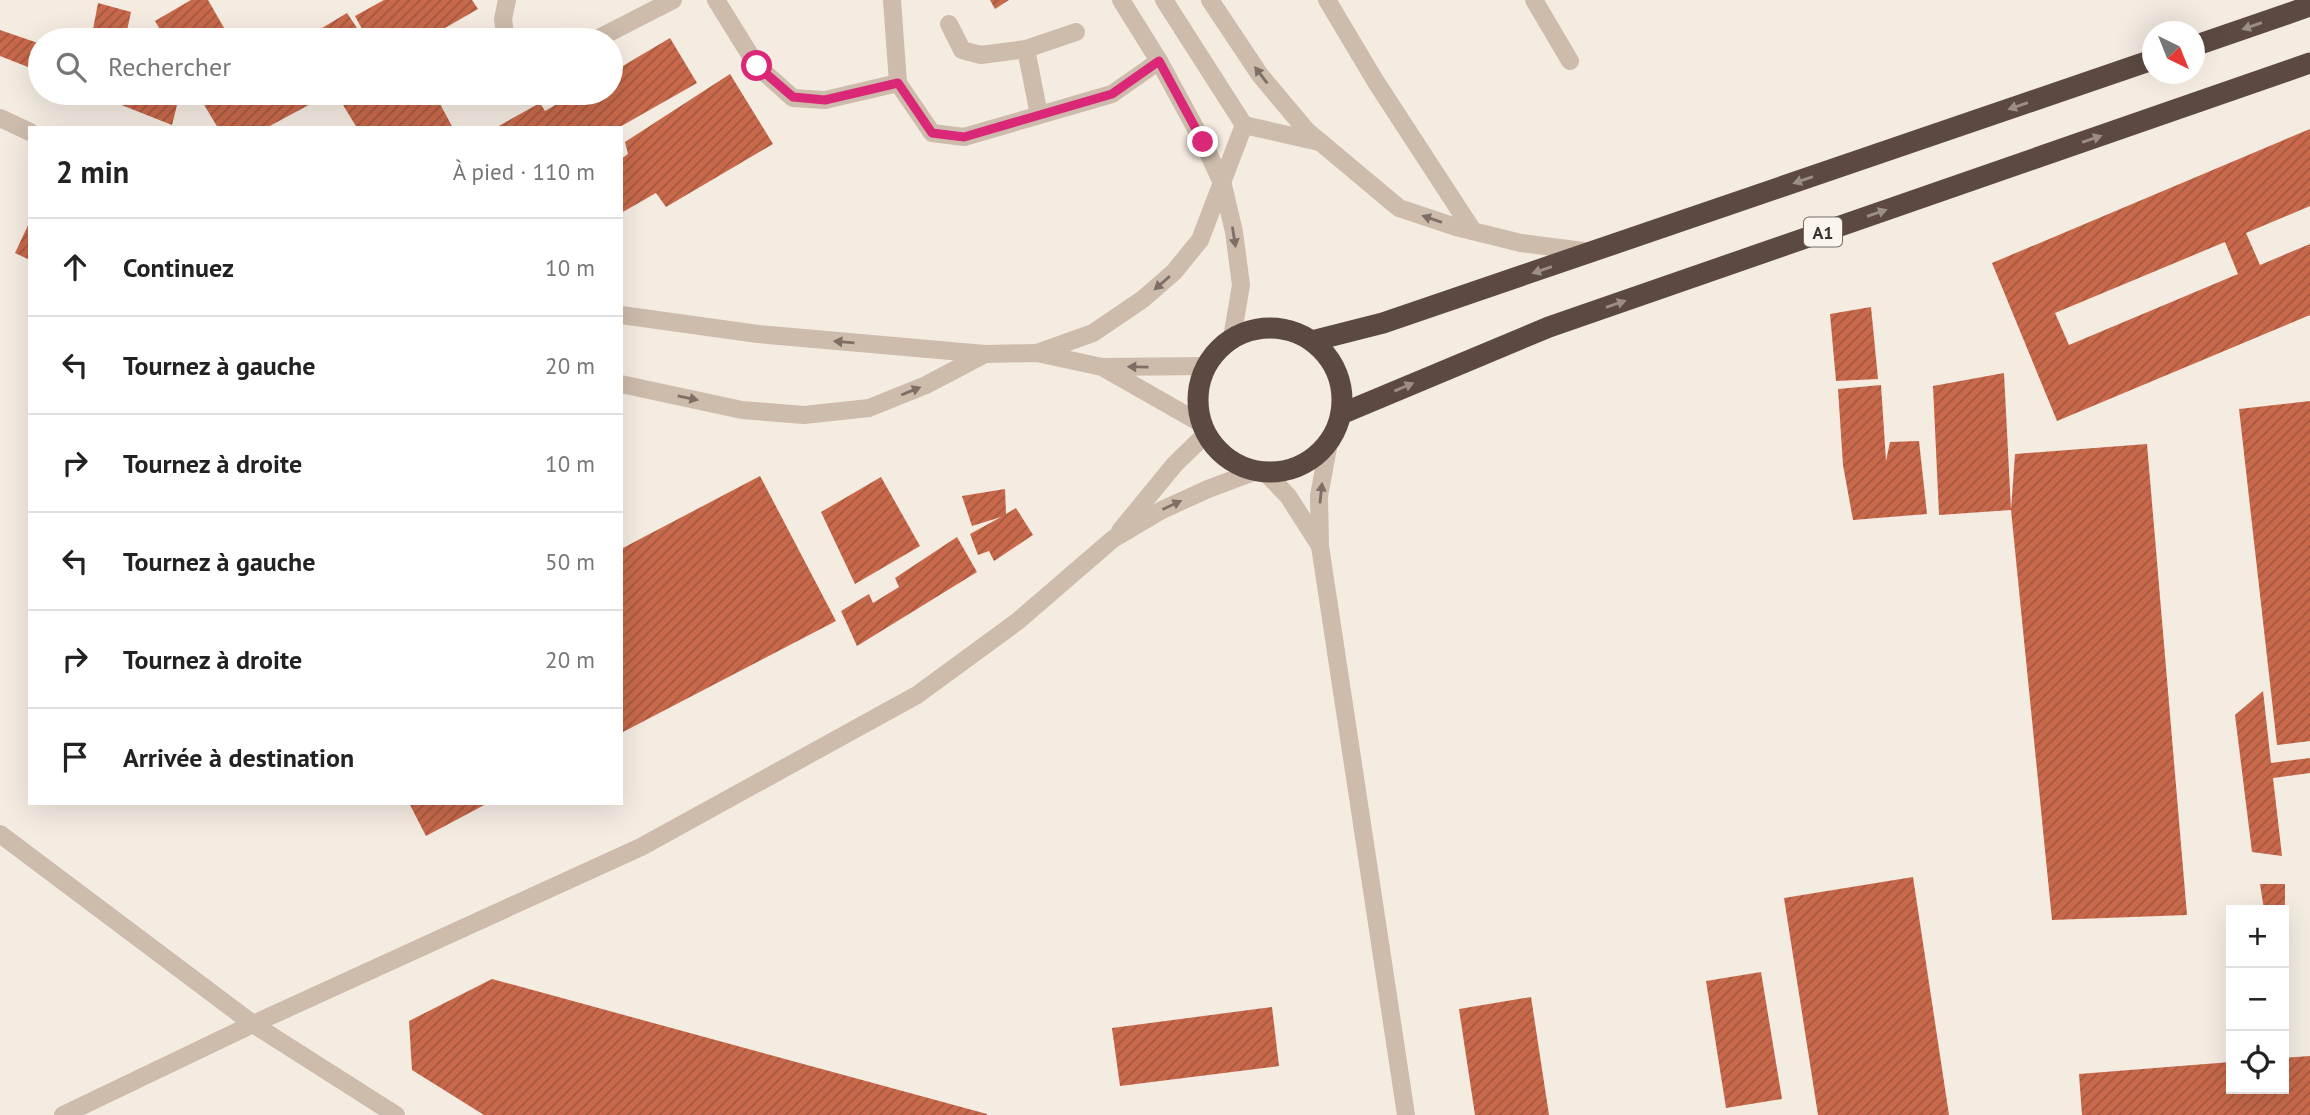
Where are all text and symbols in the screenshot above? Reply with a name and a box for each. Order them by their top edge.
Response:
north arrow [2142,21,2205,84]
one-way arrow [2242,21,2263,32]
search box [28,28,623,105]
icon: search [52,48,90,86]
text: Rechercher [108,50,231,83]
route start [741,50,772,81]
one-way arrow [1254,65,1268,84]
one-way arrow [2008,101,2029,112]
route end [1187,126,1218,157]
one-way arrow [2081,133,2102,144]
text: 2 min [56,152,129,191]
text: À pied · 110 m [453,157,595,186]
one-way arrow [1793,175,1814,186]
one-way arrow [1866,207,1887,218]
one-way arrow [1421,213,1442,224]
road number: A1 [1804,218,1842,246]
one-way arrow [1229,226,1240,248]
icon: ahead [56,248,94,286]
text: Continuez [123,251,234,284]
text: 10 m [545,253,595,282]
one-way arrow [1531,265,1552,276]
one-way arrow [1154,275,1171,290]
one-way arrow [1605,298,1626,309]
one-way arrow [833,336,855,347]
icon: left [56,346,94,384]
text: Tournez à gauche [123,349,315,382]
text: 20 m [545,351,595,380]
one-way arrow [1127,361,1149,373]
one-way arrow [1394,382,1415,393]
one-way arrow [900,386,921,397]
one-way arrow [677,393,699,404]
icon: right [56,444,94,482]
text: Tournez à droite [123,447,302,480]
text: 10 m [545,449,595,478]
one-way arrow [1315,482,1326,504]
one-way arrow [1162,499,1182,511]
icon: left [56,542,94,580]
text: Tournez à gauche [123,545,315,578]
text: 50 m [545,547,595,576]
icon: right [56,640,94,678]
text: Tournez à droite [123,643,302,676]
text: 20 m [545,645,595,674]
icon: arrive [56,738,94,776]
text: Arrivée à destination [123,741,354,774]
map controls [2226,905,2289,1094]
button: + [2226,905,2289,968]
button: − [2226,968,2289,1031]
button: locate [2226,1031,2289,1094]

